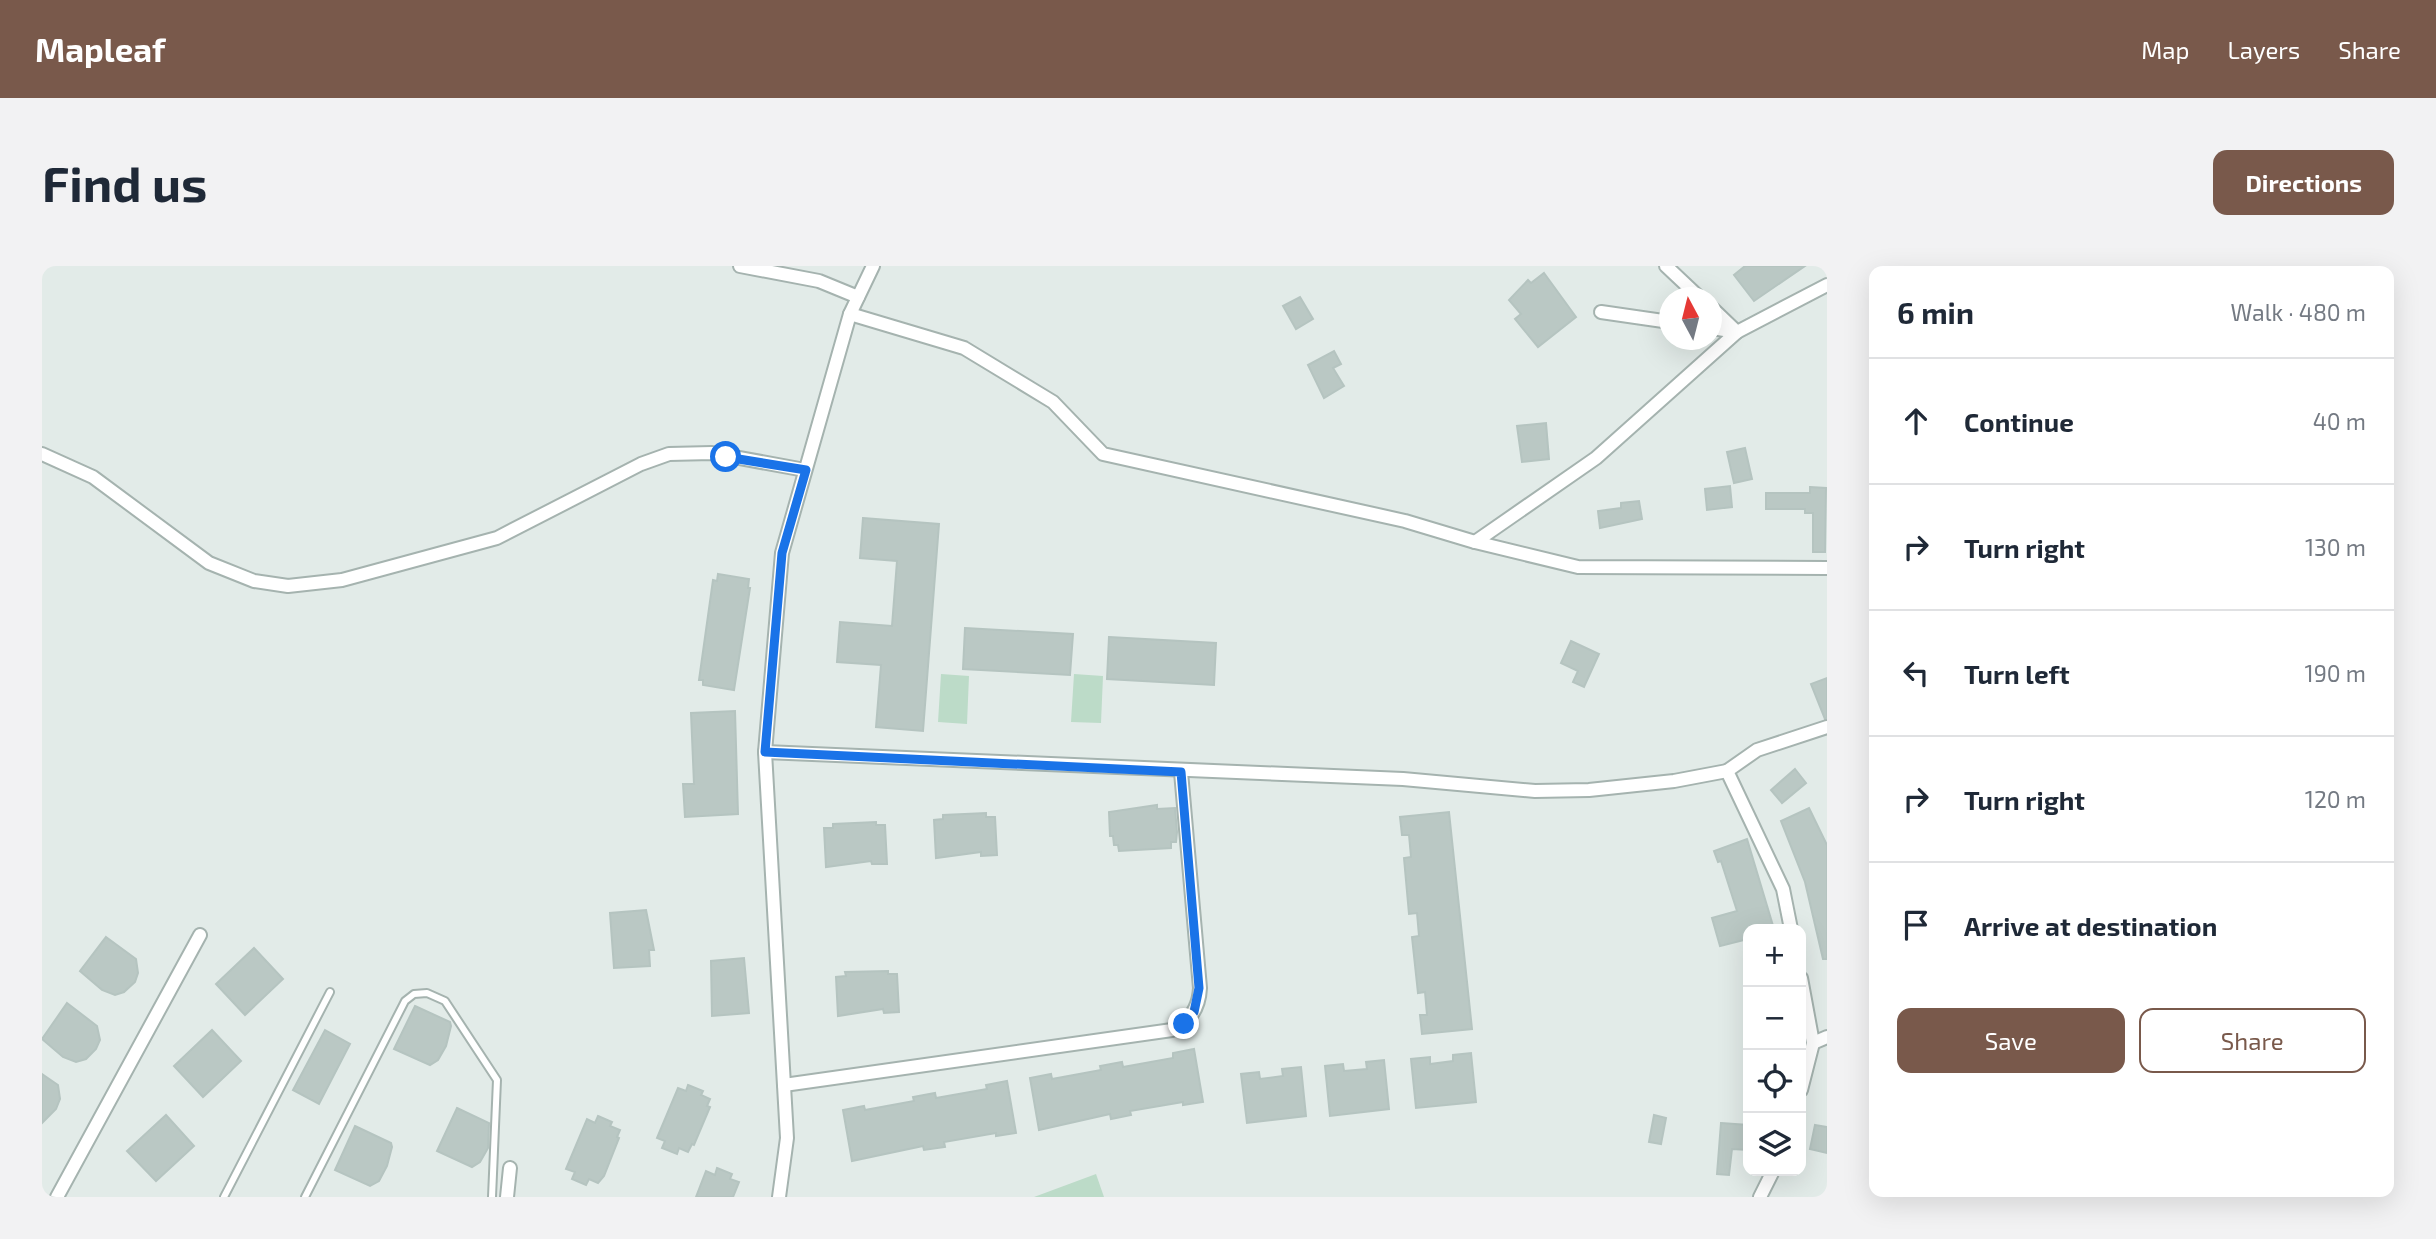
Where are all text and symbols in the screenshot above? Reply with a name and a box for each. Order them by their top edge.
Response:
text: Mapleaf [35,29,165,69]
text: Map [2141,35,2189,64]
text: Layers [2227,35,2300,64]
text: Share [2338,35,2401,64]
button: Directions [2213,150,2394,215]
text: Find us [42,153,207,212]
north arrow [1659,287,1722,350]
text: 6 min [1897,294,1974,330]
text: Walk · 480 m [2231,298,2366,326]
icon: ahead [1897,402,1935,440]
text: Continue [1964,406,2074,437]
text: 40 m [2313,407,2366,435]
route start [710,441,741,472]
icon: right [1897,528,1935,566]
text: Turn right [1964,532,2085,563]
text: 130 m [2305,533,2366,561]
icon: left [1897,654,1935,692]
text: Turn left [1964,658,2070,689]
text: 190 m [2305,659,2366,687]
icon: right [1897,780,1935,818]
text: Turn right [1964,784,2085,815]
text: 120 m [2305,785,2366,813]
icon: arrive [1897,906,1935,944]
text: Arrive at destination [1964,910,2217,941]
map controls [1743,924,1806,1176]
button: + [1743,924,1806,987]
button: − [1743,987,1806,1050]
route end [1168,1008,1199,1039]
button: Save [1897,1008,2125,1073]
button: Share [2139,1008,2366,1073]
button: locate [1743,1050,1806,1113]
button: layers [1743,1113,1806,1176]

